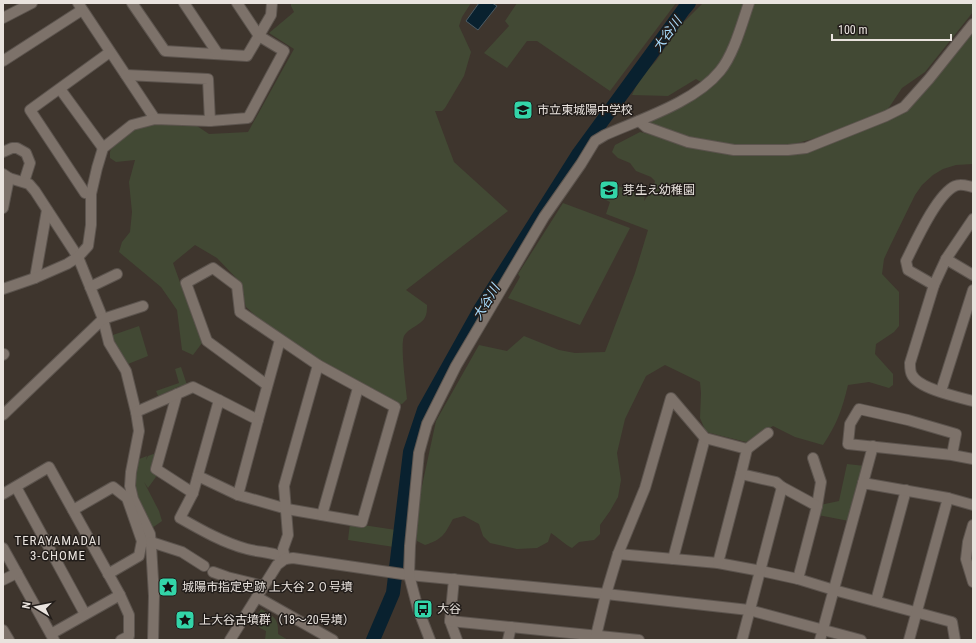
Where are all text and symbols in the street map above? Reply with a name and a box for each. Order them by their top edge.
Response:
water label: 大谷川 [649,12,686,54]
scale bar [832,16,951,42]
text: 100 m [838,23,868,37]
school or university icon: 市立東城陽中学校 [512,99,534,121]
place label: 市立東城陽中学校 [537,103,633,117]
school or university icon: 芽生え幼稚園 [598,179,620,201]
place label: 芽生え幼稚園 [623,183,695,197]
water label: 大谷川 [470,280,503,323]
district label: TERAYAMADAI 3-CHOME [14,533,102,563]
place icon: 城陽市指定史跡 上大谷２０号墳 [157,576,179,598]
place label: 城陽市指定史跡 上大谷２０号墳 [182,580,353,594]
north arrow [16,587,56,627]
bus stop icon: 大谷 [412,598,434,620]
text: N [20,601,34,610]
place label: 大谷 [437,602,461,616]
place icon: 上大谷古墳群（18～20号墳） [174,609,196,631]
place label: 上大谷古墳群（18～20号墳） [199,613,355,627]

